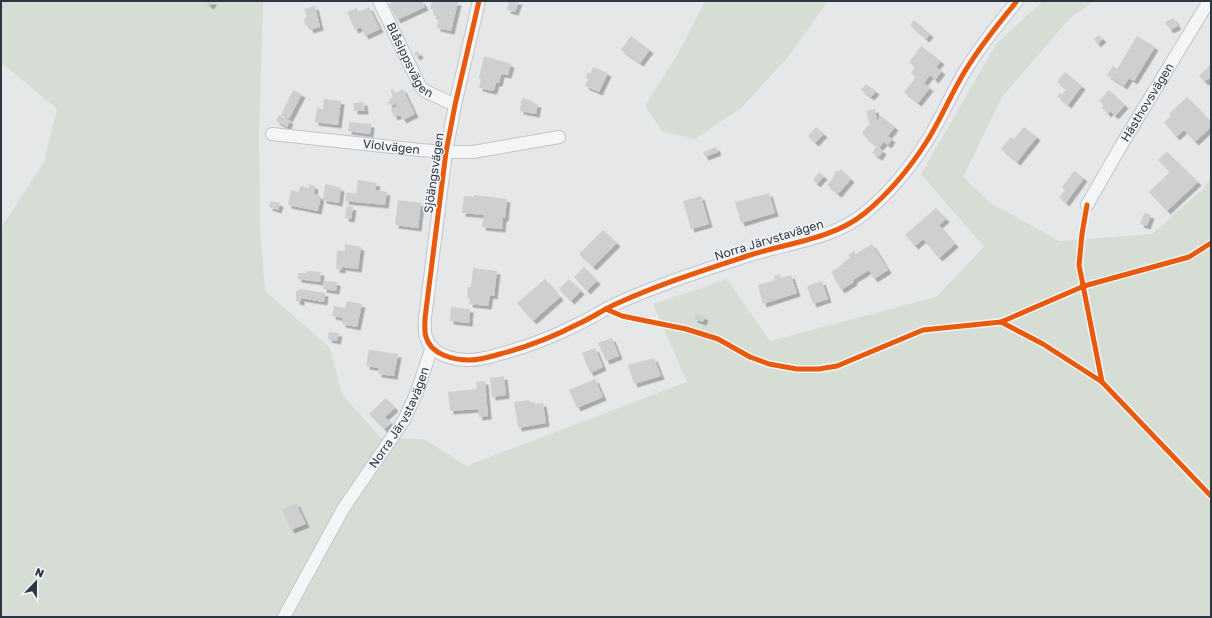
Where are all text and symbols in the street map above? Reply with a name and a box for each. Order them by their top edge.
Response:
street label: Blåsippsvägen [383,20,435,101]
street label: Hästhovsvägen [1117,60,1177,144]
street label: Sjöängsvägen [420,132,447,214]
street label: Violvägen [362,136,421,157]
street label: Norra Järvstavägen [713,216,825,263]
street label: Norra Järvstavägen [365,365,432,471]
north arrow [16,562,56,602]
text: N [34,565,46,580]

